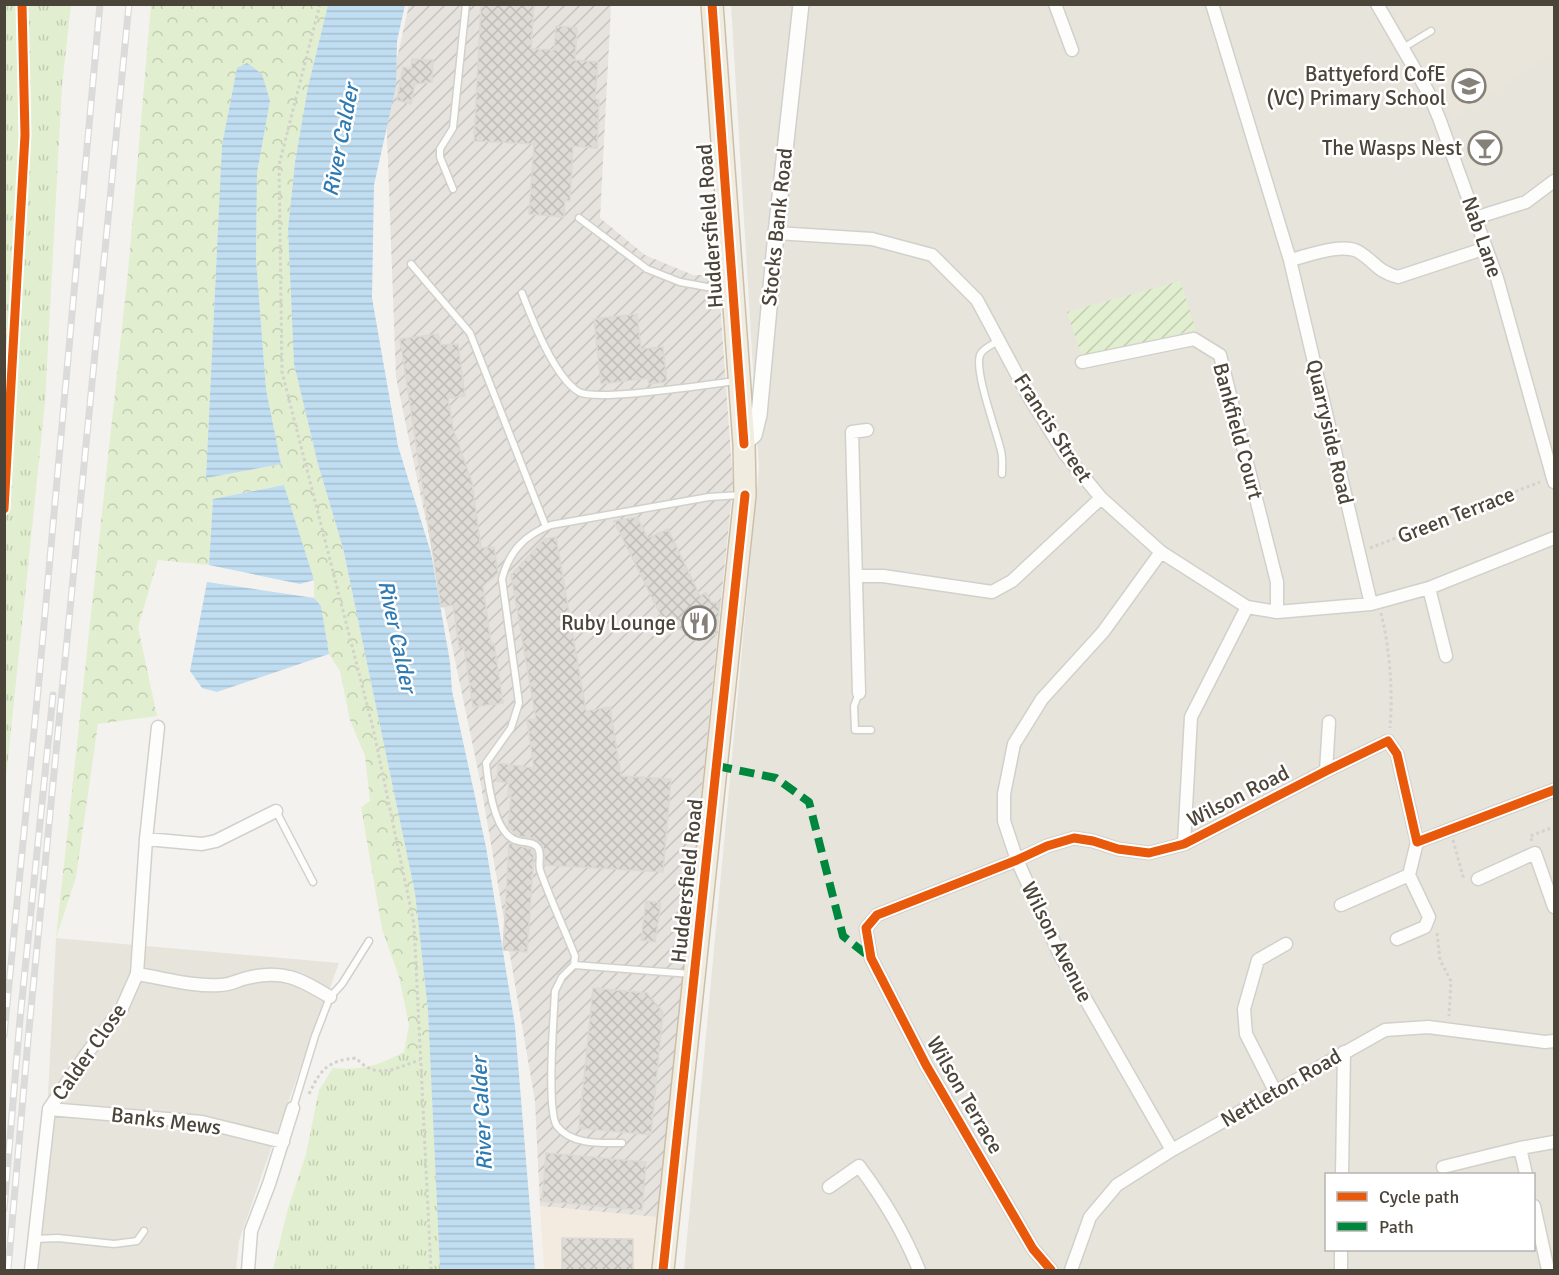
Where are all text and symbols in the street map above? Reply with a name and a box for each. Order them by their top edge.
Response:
place label: Battyeford CofE (VC) Primary School [1267,61,1446,111]
school or university icon: Battyeford CofE (VC) Primary School [1451,68,1487,104]
water label: River Calder [316,79,365,199]
bar icon: The Wasps Nest [1467,130,1503,166]
place label: The Wasps Nest [1322,135,1462,161]
street label: Huddersfield Road [691,143,729,309]
street label: Stocks Bank Road [756,147,798,307]
street label: Nab Lane [1456,193,1508,281]
street label: Quarryside Road [1301,357,1359,507]
street label: Bankfield Court [1207,360,1269,502]
street label: Francis Street [1008,369,1098,487]
street label: Green Terrace [1394,481,1518,549]
water label: River Calder [372,578,423,697]
restaurant icon: Ruby Lounge [681,605,717,641]
place label: Ruby Lounge [561,610,676,636]
street label: Wilson Road [1183,759,1293,833]
street label: Huddersfield Road [665,798,709,964]
street label: Wilson Avenue [1016,877,1098,1007]
street label: Calder Close [46,998,132,1106]
street label: Wilson Terrace [921,1032,1009,1158]
street label: Nettleton Road [1216,1043,1346,1133]
water label: River Calder [465,1053,498,1172]
street label: Banks Mews [109,1101,223,1141]
legend [1325,1173,1535,1251]
text: Cycle path [1379,1186,1459,1208]
text: Path [1379,1216,1414,1238]

